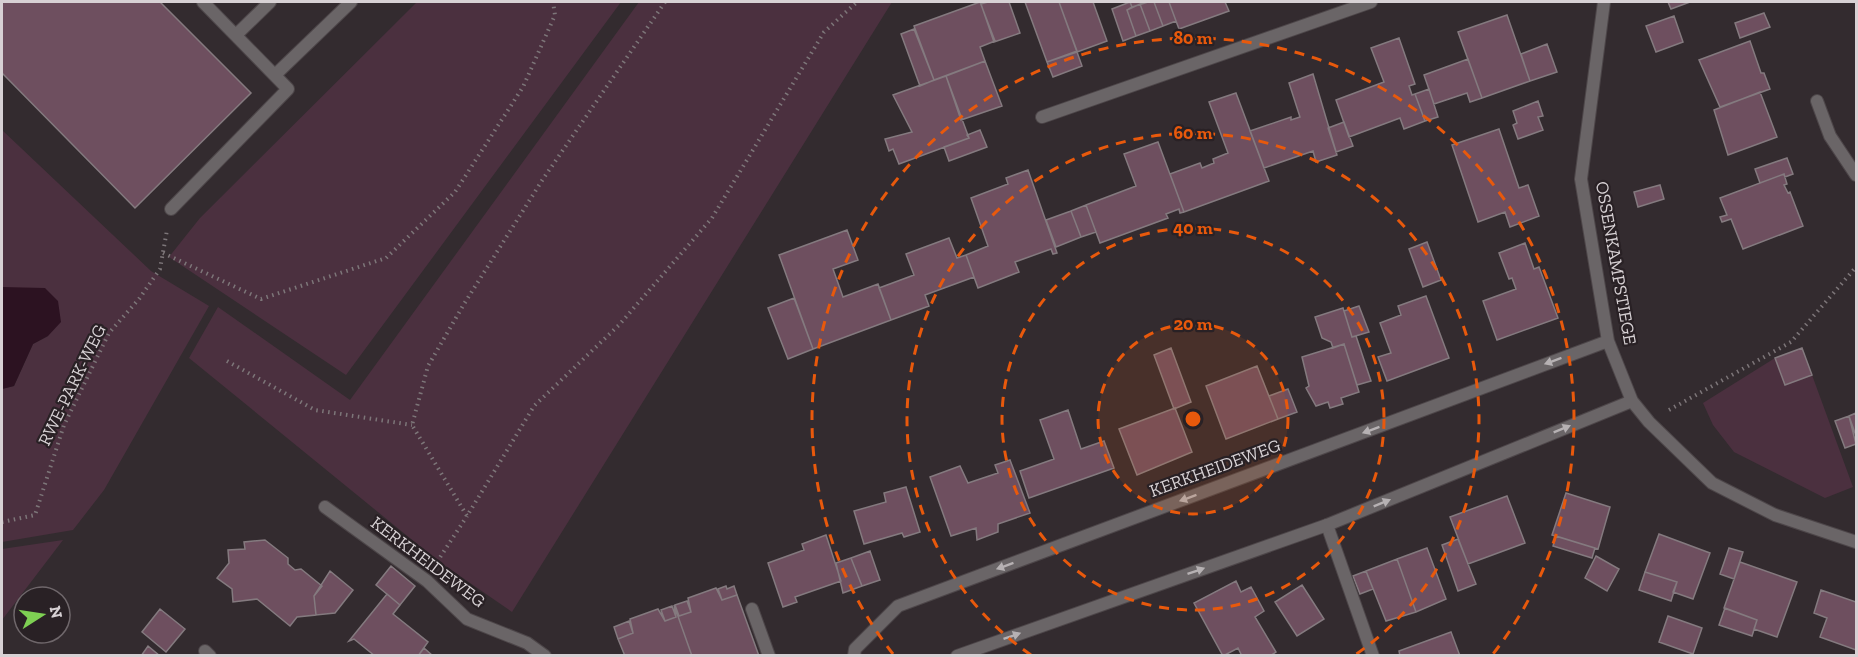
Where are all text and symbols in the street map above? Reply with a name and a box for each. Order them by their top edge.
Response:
text: 80 m [1173,27,1213,49]
text: 60 m [1173,122,1213,144]
street label: OSSENKAMPSTIEGE [1591,179,1641,347]
text: 40 m [1173,217,1213,239]
text: 20 m [1173,313,1213,335]
street label: RWE-PARK-WEG [33,321,111,449]
one-way arrow [1544,357,1562,367]
centre of rings [1183,409,1203,429]
one-way arrow [1553,424,1571,433]
one-way arrow [1362,425,1380,435]
street label: KERKHEIDEWEG [1147,434,1283,502]
one-way arrow [1179,494,1197,503]
one-way arrow [1373,498,1391,508]
street label: KERKHEIDEWEG [366,512,490,612]
one-way arrow [996,562,1014,572]
one-way arrow [1187,566,1205,576]
north arrow [12,585,72,645]
text: N [46,604,67,620]
one-way arrow [1003,631,1021,641]

